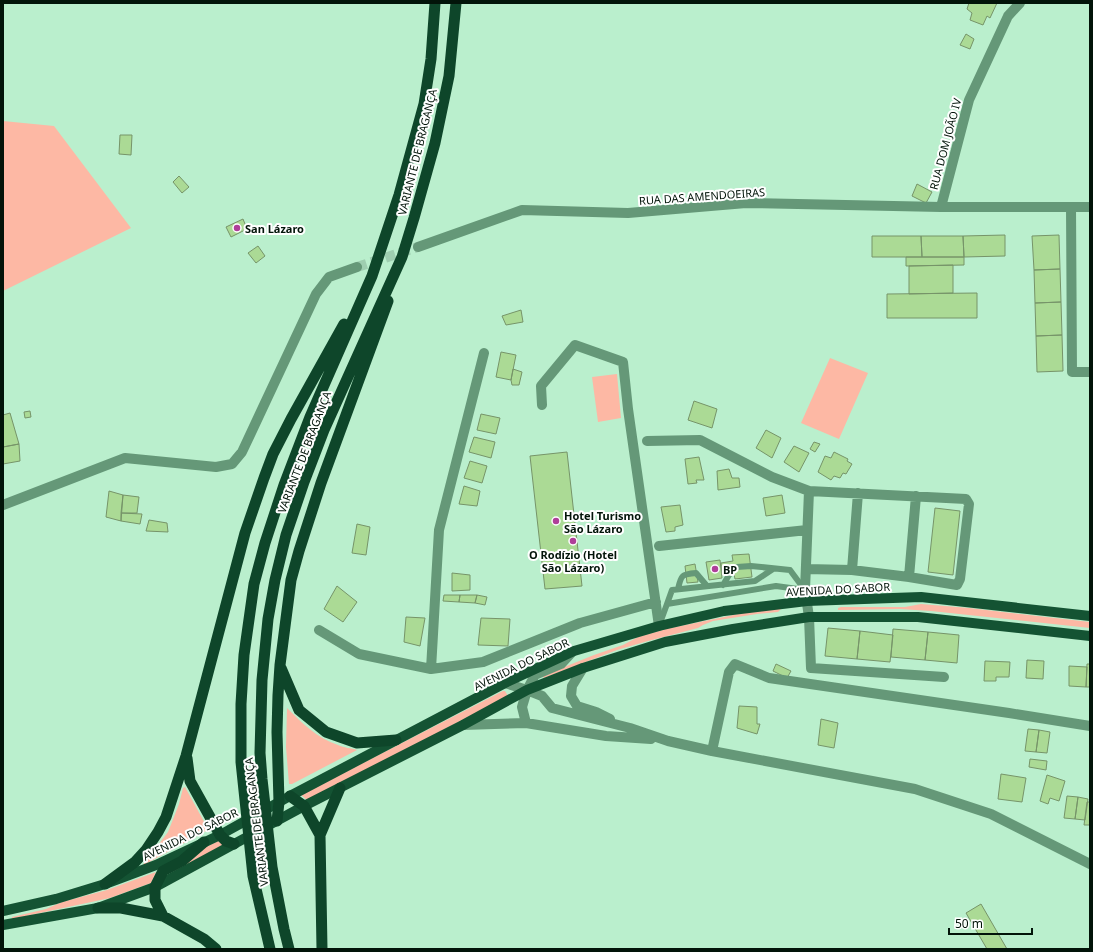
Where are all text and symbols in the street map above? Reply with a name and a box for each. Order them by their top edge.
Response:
street label: VARIANTE DE BRAGANÇA [394,86,440,217]
street label: RUA DOM JOÃO IV [926,96,965,191]
street label: RUA DAS AMENDOEIRAS [638,184,766,208]
place label: San Lázaro [245,221,304,236]
marker: San Lázaro [232,223,242,233]
street label: VARIANTE DE BRAGANÇA [274,388,335,515]
place label: Hotel Turismo São Lázaro [564,508,641,536]
marker: Hotel Turismo São Lázaro [551,516,561,526]
marker: O Rodízio (Hotel São Lázaro) [568,536,578,546]
place label: O Rodízio (Hotel São Lázaro) [529,547,617,575]
place label: BP [723,562,737,577]
marker: BP [710,564,720,574]
street label: AVENIDA DO SABOR [786,579,891,599]
street label: AVENIDA DO SABOR [471,634,571,694]
street label: VARIANTE DE BRAGANÇA [241,756,271,887]
street label: AVENIDA DO SABOR [140,804,240,864]
scale bar [949,910,1032,936]
text: 50 m [955,915,983,932]

